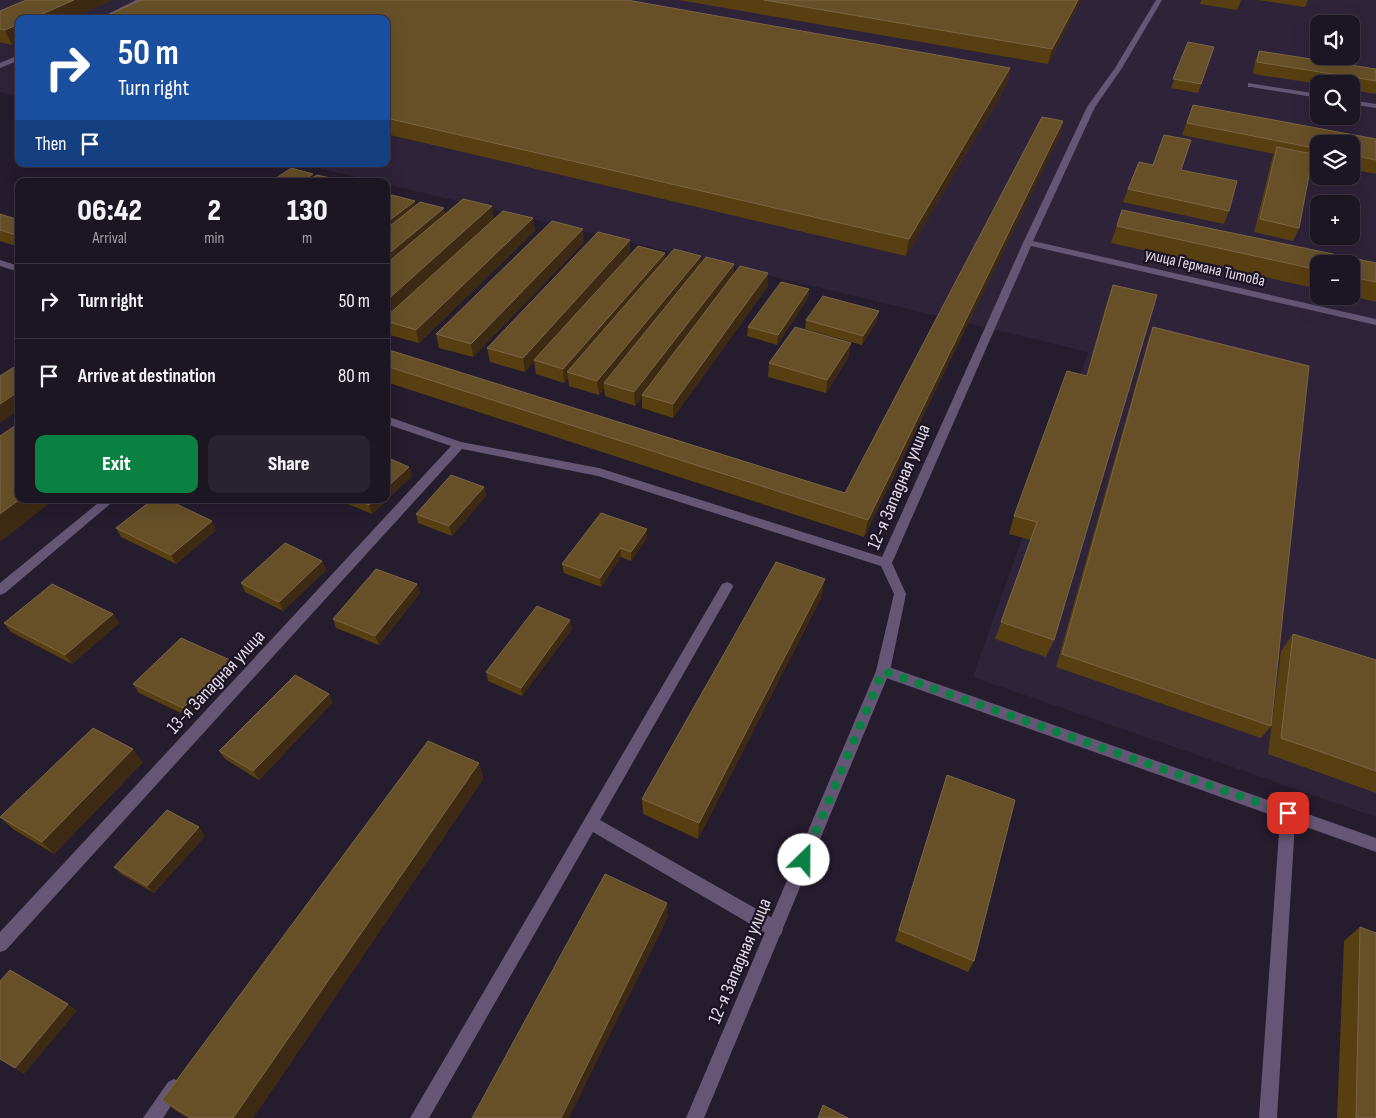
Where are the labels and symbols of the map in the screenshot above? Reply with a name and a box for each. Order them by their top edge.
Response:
street label: улица Германа Титова [1143,245,1267,291]
street label: 12-я Западная улица [862,421,936,553]
street label: 13-я Западная улица [162,625,270,739]
pin [1267,792,1309,834]
position arrow [777,833,829,885]
street label: 12-я Западная улица [703,895,777,1027]

